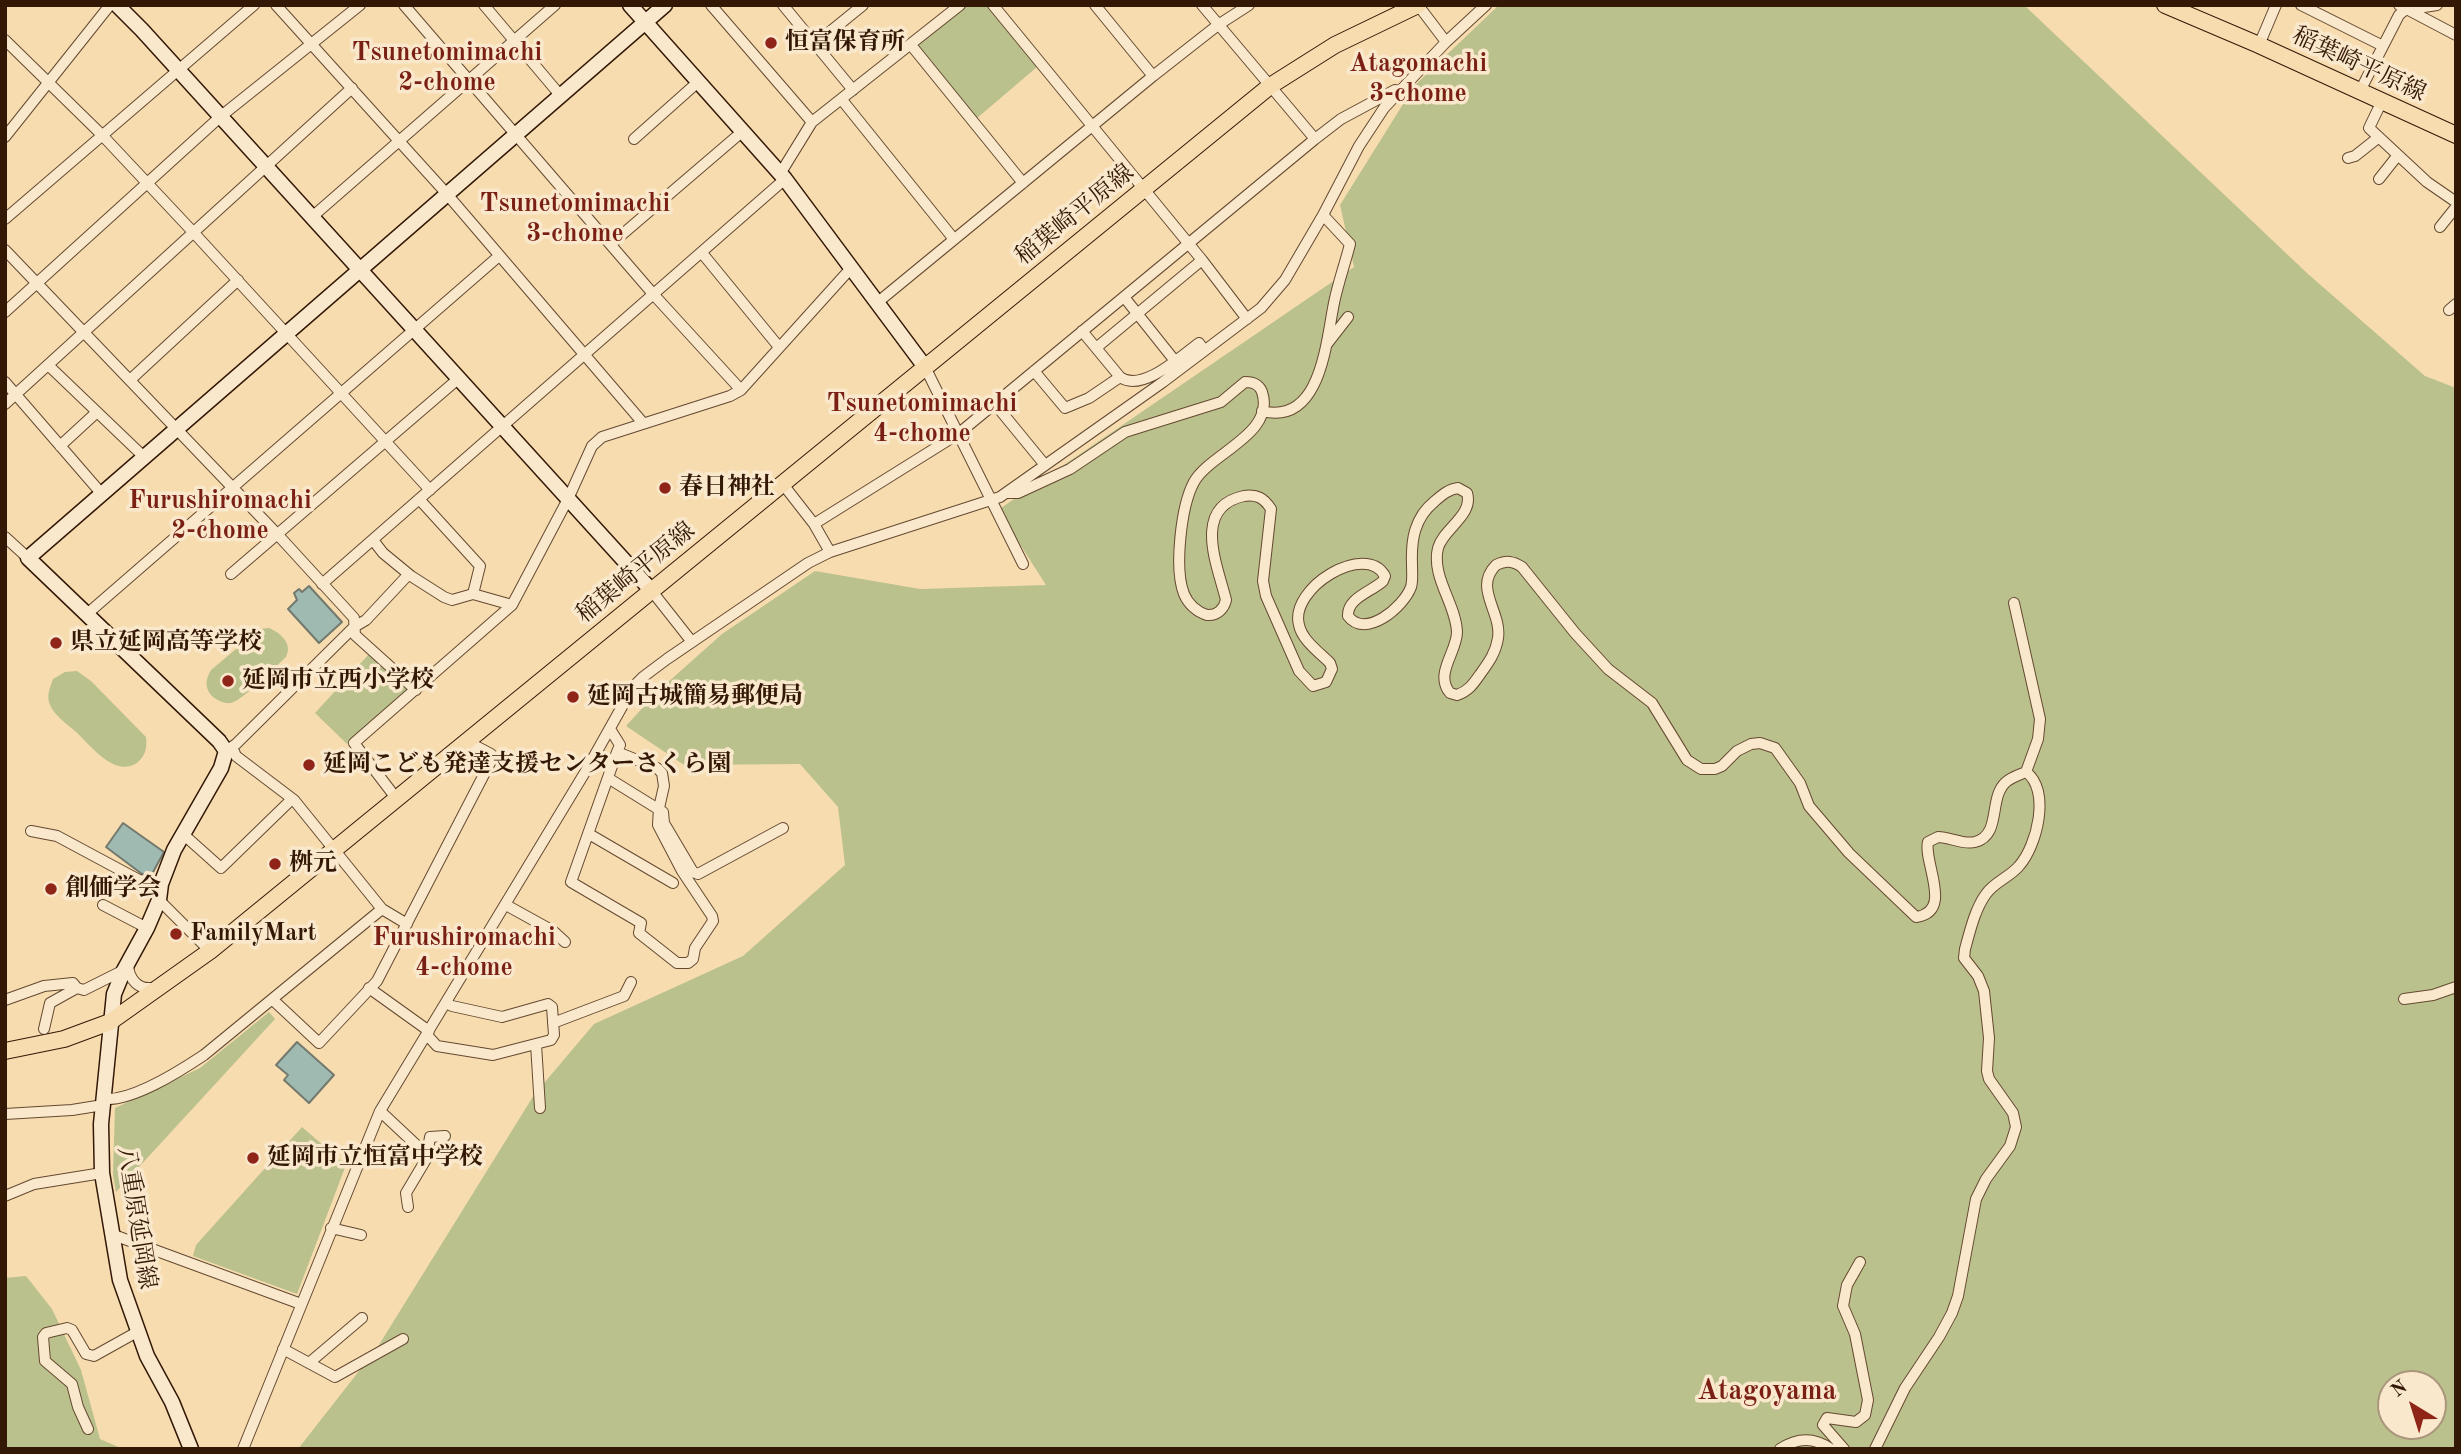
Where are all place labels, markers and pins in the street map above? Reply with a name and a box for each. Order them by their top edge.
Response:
place label: 恒富保育所 [785,29,905,57]
marker: 恒富保育所 [763,35,779,51]
place label: 春日神社 [679,474,775,502]
marker: 春日神社 [657,480,673,496]
place label: 県立延岡高等学校 [70,629,262,657]
marker: 県立延岡高等学校 [48,635,64,651]
place label: 延岡市立西小学校 [242,667,434,695]
marker: 延岡市立西小学校 [220,673,236,689]
place label: 延岡古城簡易郵便局 [587,683,803,711]
marker: 延岡古城簡易郵便局 [565,689,581,705]
place label: 延岡こども発達支援センターさくら園 [323,751,731,779]
marker: 延岡こども発達支援センターさくら園 [301,757,317,773]
place label: 桝元 [289,850,337,878]
marker: 桝元 [267,856,283,872]
place label: 創価学会 [65,875,161,903]
marker: 創価学会 [43,881,59,897]
place label: FamilyMart [190,920,316,948]
marker: FamilyMart [168,926,184,942]
place label: 延岡市立恒富中学校 [267,1144,483,1172]
marker: 延岡市立恒富中学校 [245,1150,261,1166]

